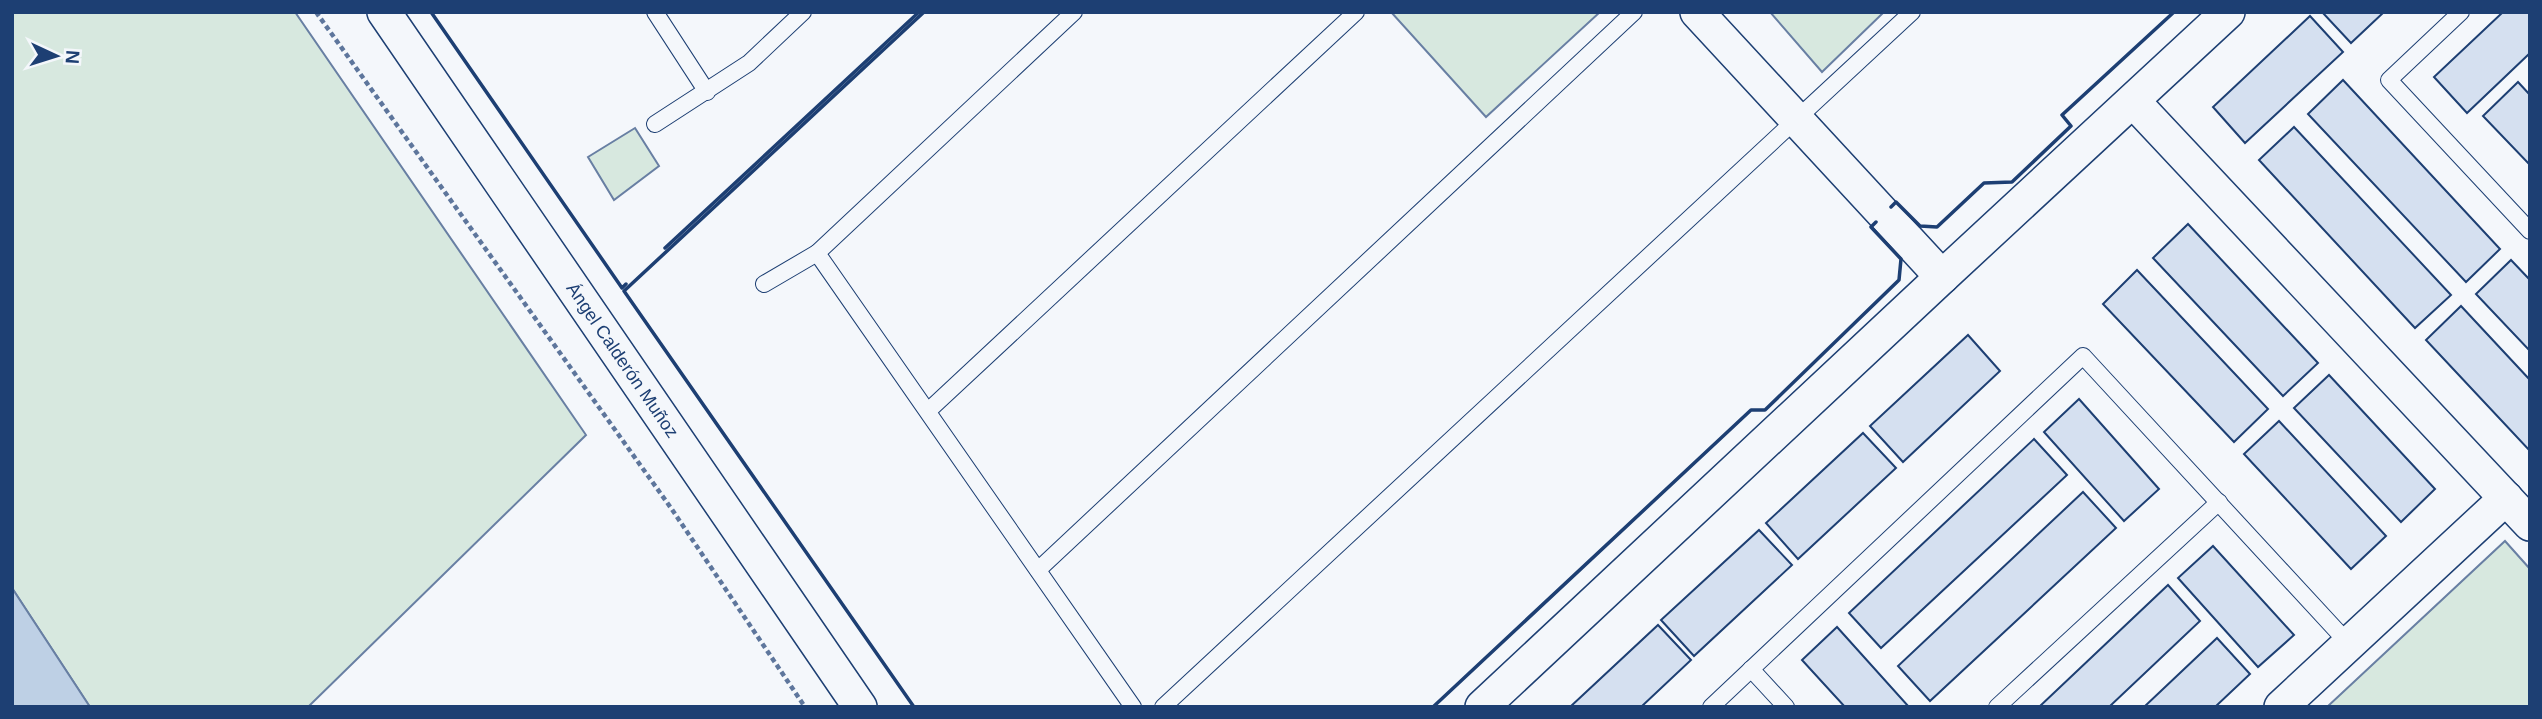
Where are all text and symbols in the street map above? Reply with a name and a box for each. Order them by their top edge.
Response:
north arrow [21,21,91,91]
text: N [62,50,83,65]
street label: Ángel Calderón Muñoz [562,279,682,441]

